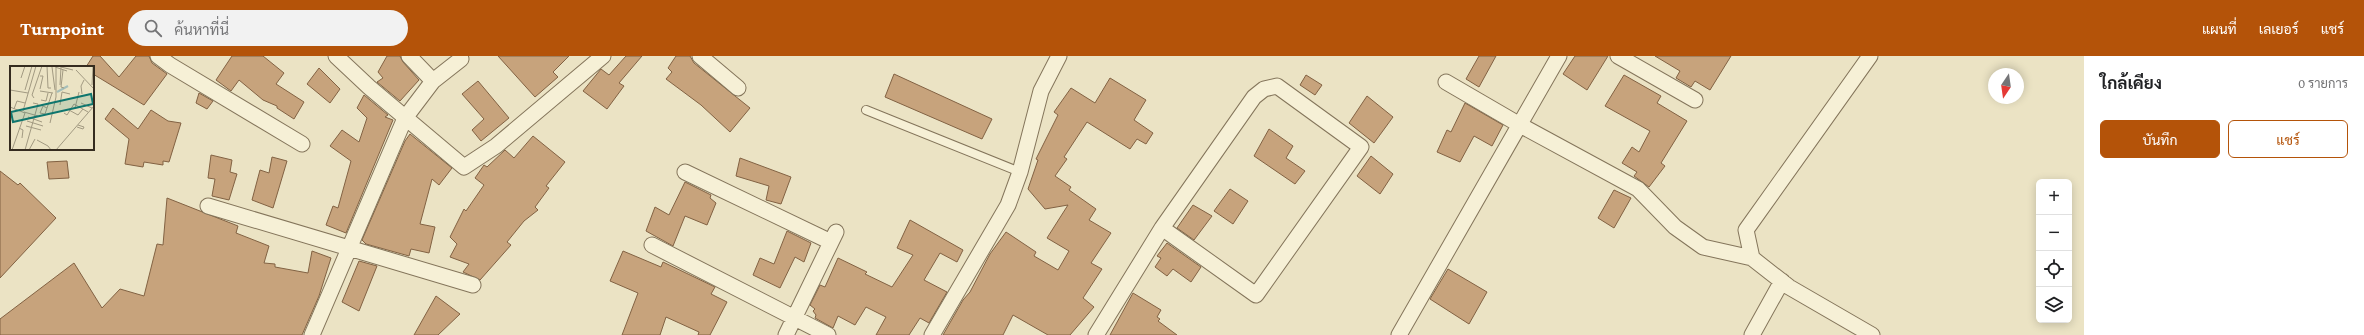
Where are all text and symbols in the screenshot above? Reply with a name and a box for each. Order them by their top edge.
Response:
search box [128,10,408,46]
icon: search [142,17,164,39]
text: Turnpoint [20,18,104,39]
text: แผนที่ [2202,21,2237,37]
text: เลเยอร์ [2259,21,2299,37]
text: แชร์ [2321,21,2344,37]
text: ค้นหาที่นี่ [174,22,229,38]
inset map [10,66,94,150]
north arrow [1988,68,2024,104]
text: ใกล้เคียง [2100,74,2162,93]
text: 0 รายการ [2298,76,2348,91]
button: บันทึก [2100,120,2220,158]
button: แชร์ [2228,120,2348,158]
map controls [2036,179,2072,323]
button: + [2036,179,2072,215]
button: − [2036,215,2072,251]
button: locate [2036,251,2072,287]
button: layers [2036,287,2072,323]

